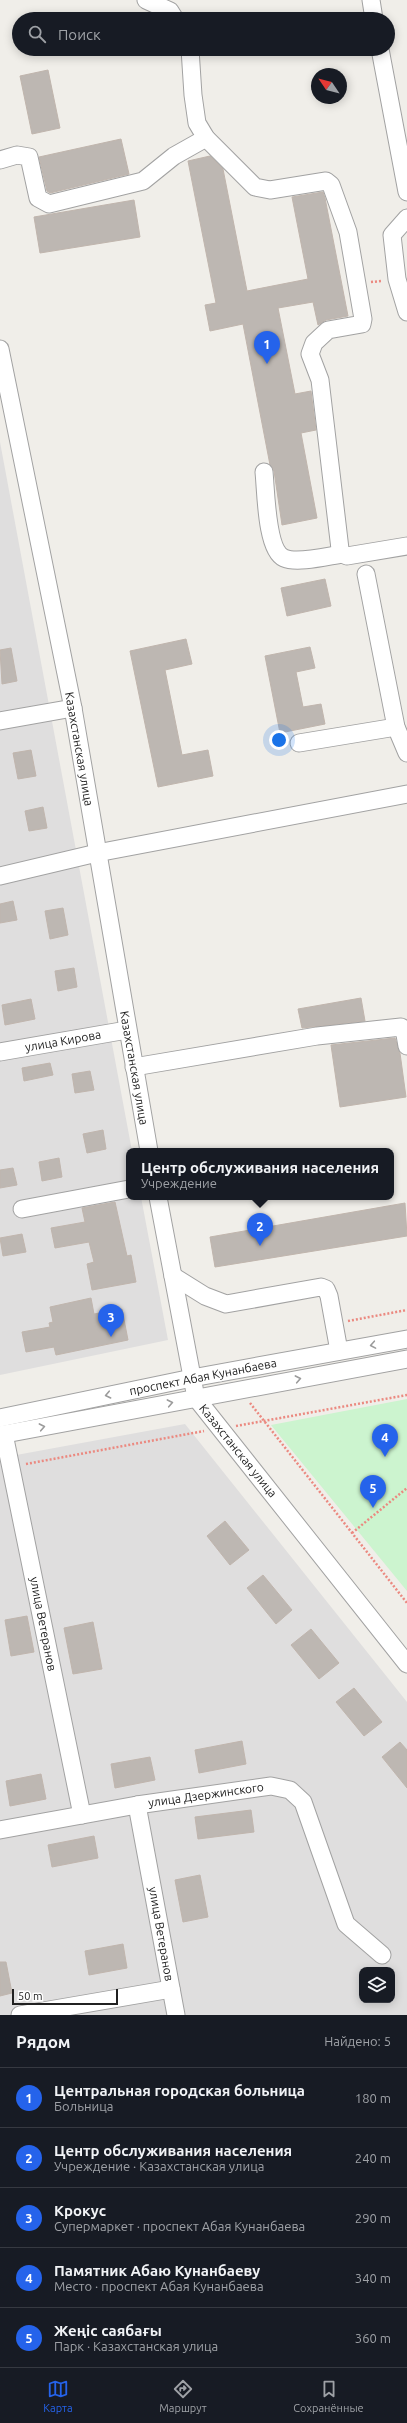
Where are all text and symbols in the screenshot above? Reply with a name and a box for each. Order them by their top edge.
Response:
search box [12,12,395,56]
icon: search [26,23,48,45]
text: Поиск [58,26,101,43]
north arrow [311,68,347,104]
pin: 1 [254,331,280,364]
street label: Казахстанская улица [63,691,96,807]
your location [269,730,289,750]
street label: Казахстанская улица [118,1010,151,1126]
street label: улица Кирова [24,1027,102,1054]
popup [126,1148,394,1200]
text: Центр обслуживания населения [141,1159,379,1176]
text: Учреждение [141,1176,217,1190]
pin: 2 [247,1213,273,1246]
pin: 3 [98,1304,124,1337]
one-way arrow [370,1340,376,1349]
street label: проспект Абая Кунанбаева [128,1356,278,1397]
one-way arrow [295,1376,301,1384]
one-way arrow [105,1391,111,1399]
one-way arrow [167,1399,173,1408]
street label: Казахстанская улица [197,1402,280,1500]
one-way arrow [39,1423,45,1432]
pin: 4 [372,1424,398,1457]
pin: 5 [360,1475,386,1508]
street label: улица Ветеранов [28,1576,59,1672]
street label: улица Дзержинского [147,1780,265,1809]
street label: улица Ветеранов [147,1886,176,1982]
map controls [359,1967,395,2003]
button: layers [359,1967,395,2003]
scale bar [12,1987,118,2006]
text: 50 m [18,1990,42,2002]
text: Рядом [16,2032,71,2051]
text: Найдено: 5 [324,2034,391,2048]
text: Центральная городская больница [54,2082,305,2099]
text: 1 [25,2091,33,2105]
text: 180 m [355,2091,391,2105]
text: Больница [54,2099,113,2113]
text: Центр обслуживания населения [54,2142,292,2159]
text: 2 [25,2151,33,2165]
text: 240 m [355,2151,391,2165]
text: Учреждение · Казахстанская улица [54,2159,264,2173]
text: Крокус [54,2202,106,2219]
text: 3 [25,2211,33,2225]
text: 290 m [355,2211,391,2225]
text: Супермаркет · проспект Абая Кунанбаева [54,2219,305,2233]
text: Памятник Абаю Кунанбаеву [54,2262,260,2279]
text: 4 [25,2271,33,2285]
text: 340 m [355,2271,391,2285]
text: Место · проспект Абая Кунанбаева [54,2279,264,2293]
text: Жеңіс саябағы [54,2322,162,2339]
text: 5 [25,2331,33,2345]
text: 360 m [355,2331,391,2345]
text: Парк · Казахстанская улица [54,2339,218,2353]
tab: Карта [43,2378,73,2414]
tab: Маршрут [159,2378,207,2414]
tab: Сохранённые [293,2378,364,2414]

